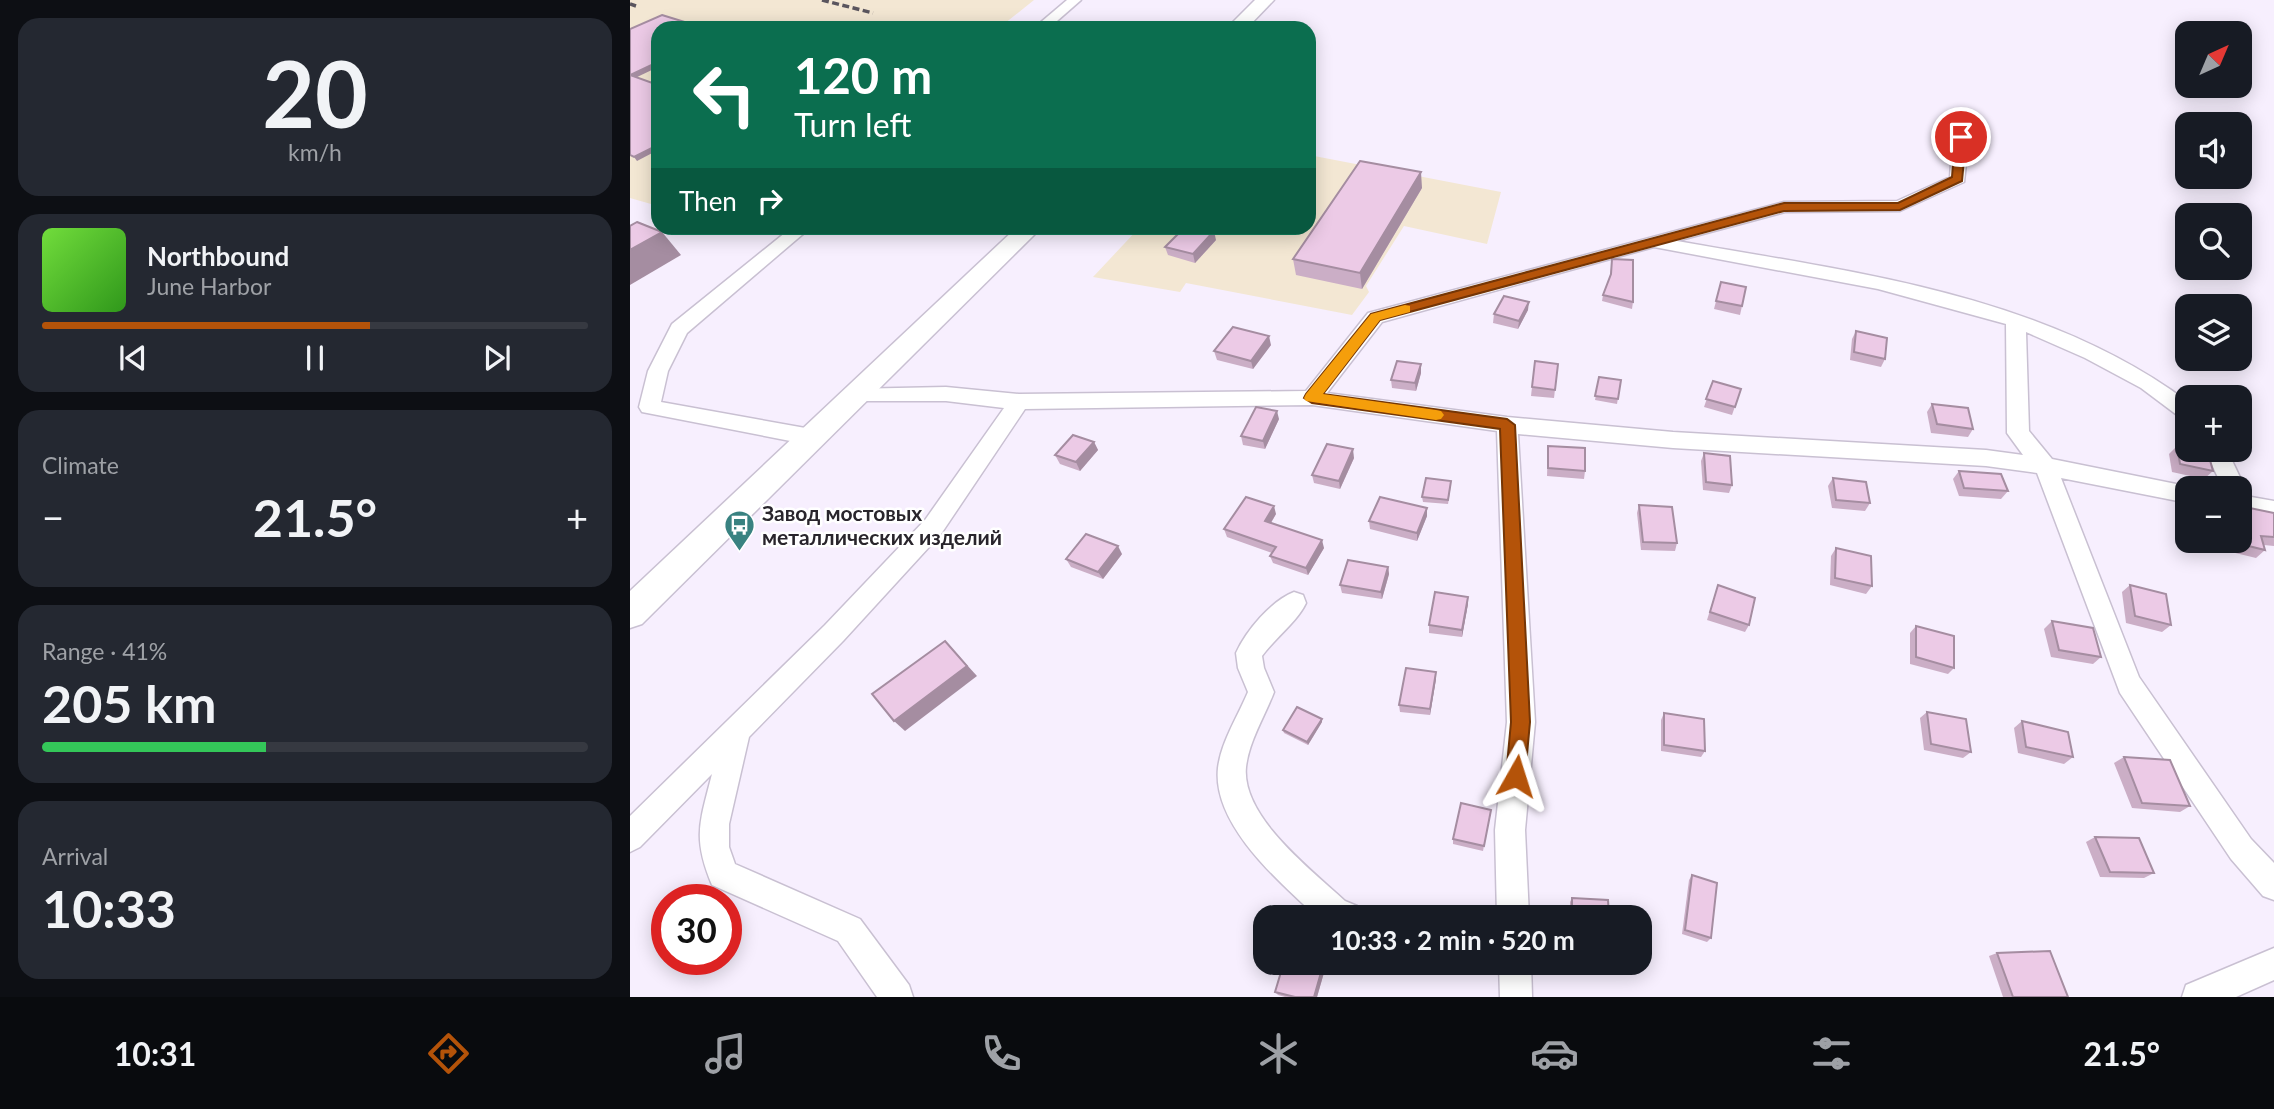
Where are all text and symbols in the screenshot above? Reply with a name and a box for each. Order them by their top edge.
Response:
north arrow [2175,21,2252,98]
map controls [2175,21,2252,553]
text: 20 [262,38,368,147]
text: 120 m [794,46,932,104]
icon: left [679,49,770,140]
text: Turn left [794,105,911,144]
pin [1931,107,1991,167]
button: sound [2175,112,2252,189]
icon: arrive [1942,118,1980,156]
text: km/h [288,138,342,166]
icon: right [751,182,789,220]
text: Then [679,185,737,217]
button: search [2175,203,2252,280]
text: Northbound [147,240,289,272]
text: June Harbor [147,272,271,300]
button: layers [2175,294,2252,371]
icon: previous [114,339,152,377]
icon: pause [296,339,334,377]
icon: next [478,339,516,377]
button: + [2175,385,2252,462]
text: Climate [42,451,119,479]
button: − [2175,476,2252,553]
text: 21.5° [253,486,377,548]
text: − [42,494,64,540]
text: + [566,494,588,540]
place label: Завод мостовых металлических изделий [762,500,1002,549]
bus stop icon: Завод мостовых металлических изделий [722,509,756,553]
text: Range · 41% [42,637,167,665]
text: 205 km [42,672,216,734]
position arrow [1479,739,1553,813]
text: Arrival [42,842,108,870]
text: 10:33 [42,877,176,939]
speed limit sign: 30 [651,884,742,975]
text: 10:33 · 2 min · 520 m [1330,924,1575,956]
icon: directions [424,1029,473,1078]
icon: music [701,1029,750,1078]
icon: phone [977,1029,1026,1078]
icon: climate [1254,1029,1303,1078]
icon: car [1530,1029,1579,1078]
icon: filters [1807,1029,1856,1078]
text: 10:31 [114,1034,196,1073]
text: 21.5° [2084,1034,2160,1073]

